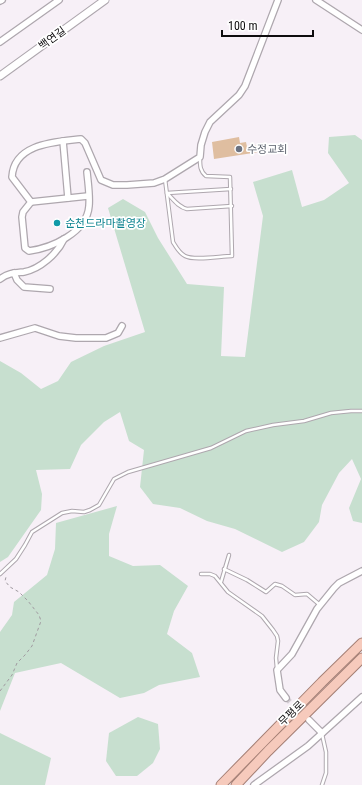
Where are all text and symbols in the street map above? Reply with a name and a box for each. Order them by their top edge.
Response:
scale bar [222,12,313,38]
text: 100 m [228,19,258,33]
street label: 백연길 [36,24,68,53]
place label: 수정교회 [247,143,287,156]
marker: 수정교회 [234,144,244,154]
place label: 순천드라마촬영장 [65,217,146,230]
marker: 순천드라마촬영장 [52,218,62,228]
street label: 무평로 [276,698,307,729]

